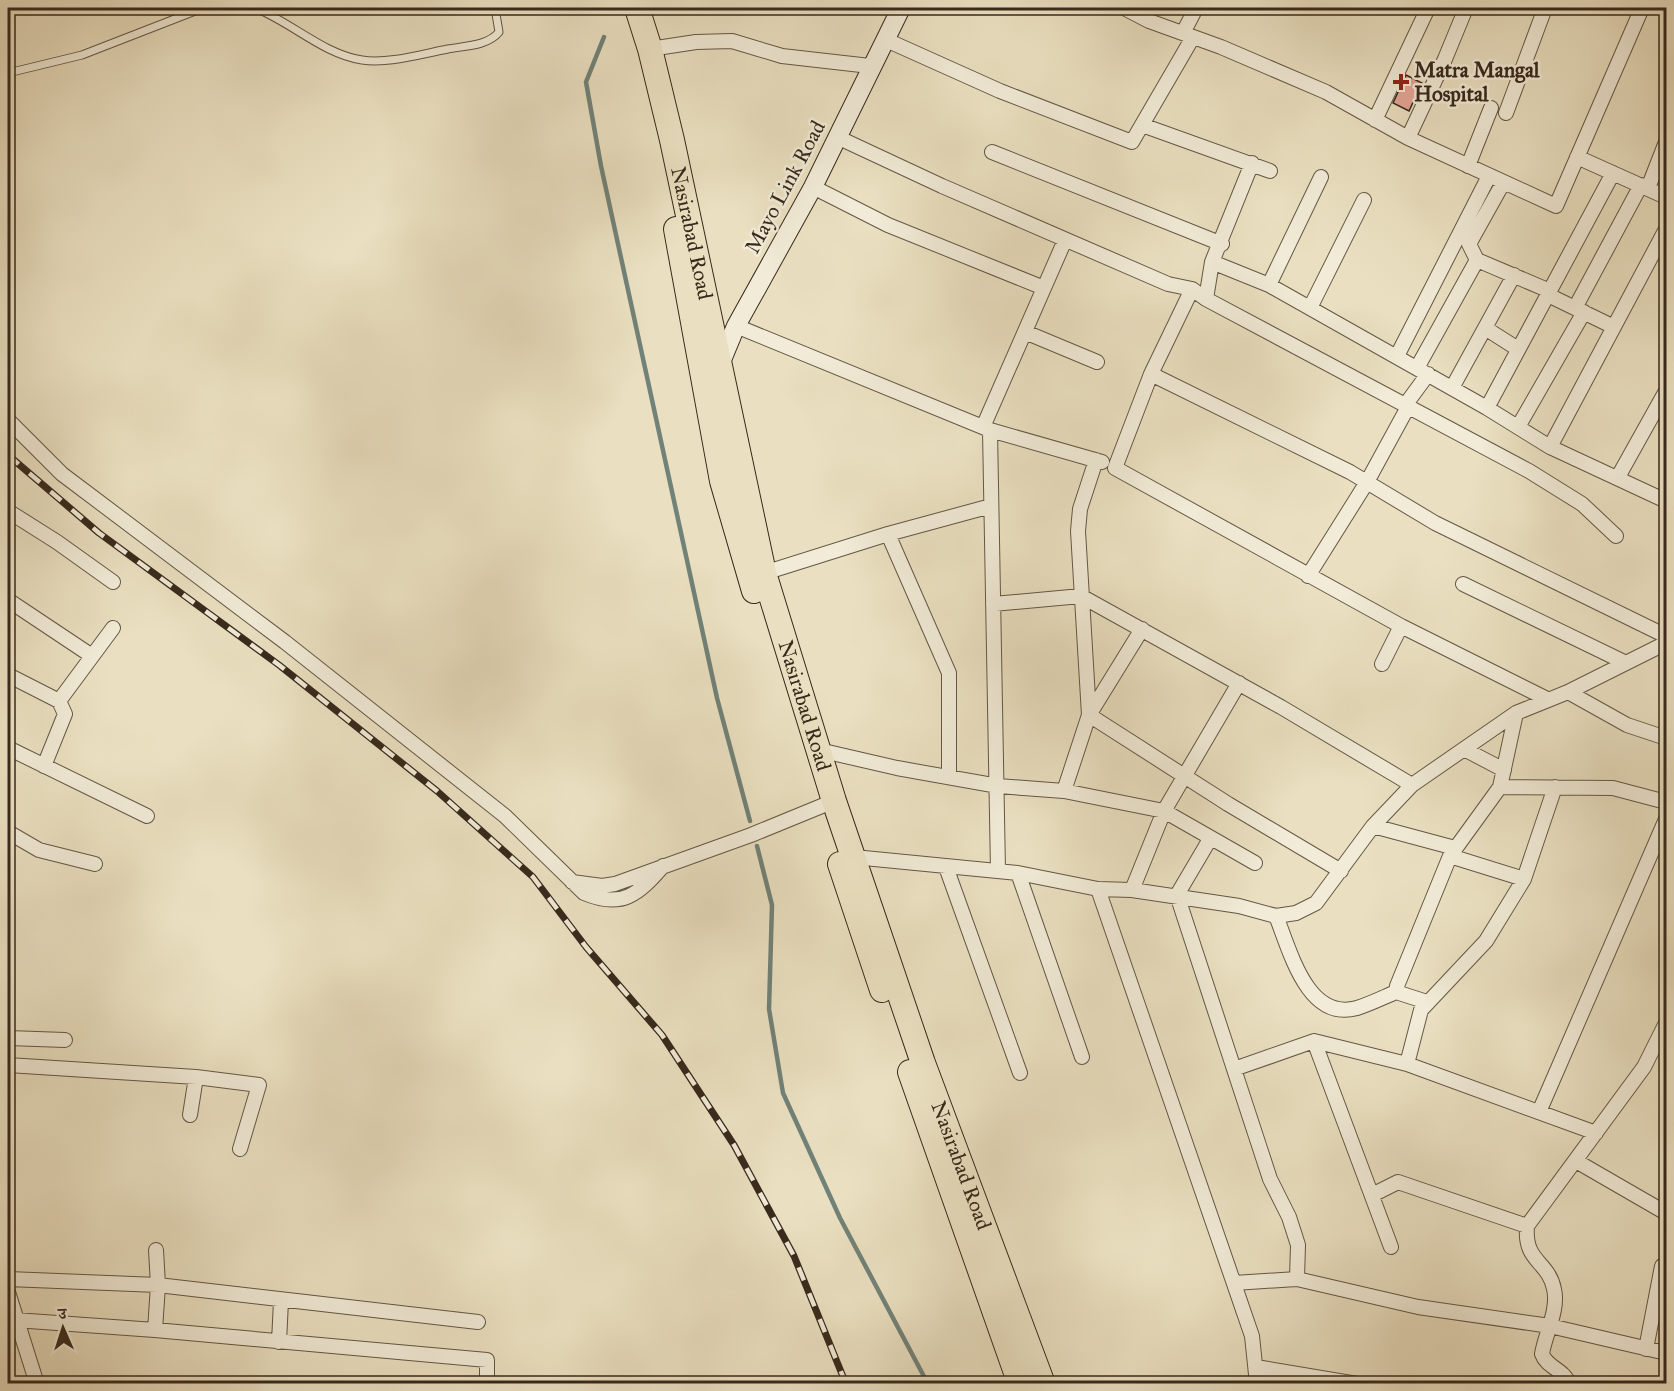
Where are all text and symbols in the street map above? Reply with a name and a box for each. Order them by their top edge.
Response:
place label: Matra Mangal Hospital [1414,57,1541,107]
marker: Matra Mangal Hospital [1392,73,1410,91]
street label: Mayo Link Road [739,116,831,258]
street label: Nasirabad Road [665,164,719,303]
street label: Nasirabad Road [772,637,837,775]
street label: Nasirabad Road [925,1098,997,1234]
north arrow [33,1298,93,1358]
text: उ [57,1304,69,1323]

